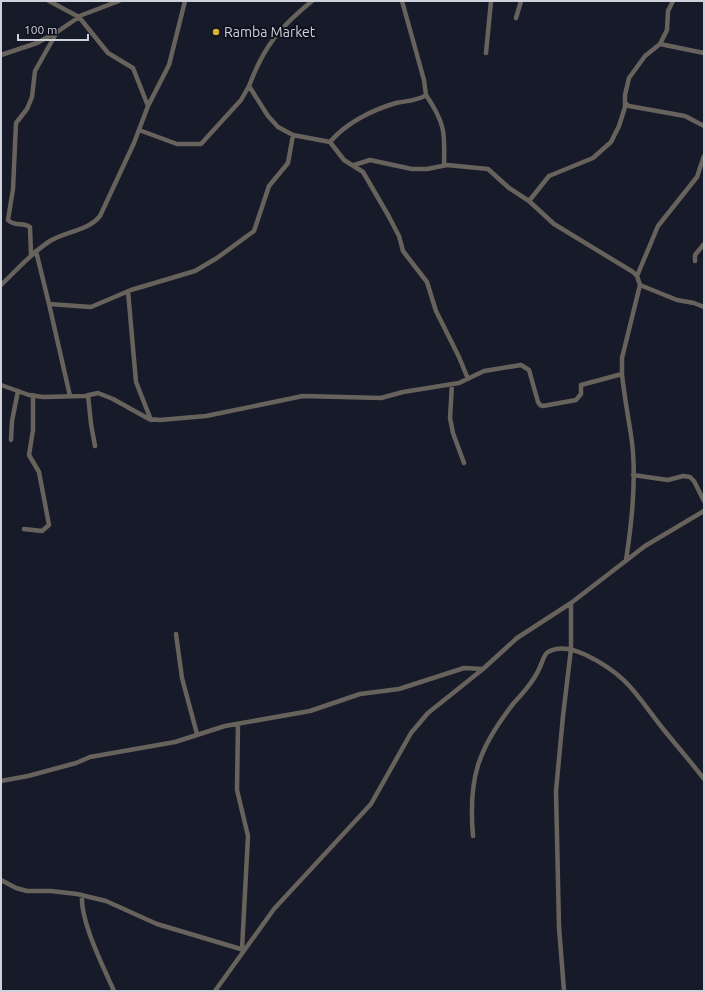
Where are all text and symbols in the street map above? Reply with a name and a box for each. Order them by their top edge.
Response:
scale bar [18,16,88,42]
text: 100 m [24,23,57,36]
place label: Ramba Market [224,24,316,40]
marker: Ramba Market [211,27,221,37]

